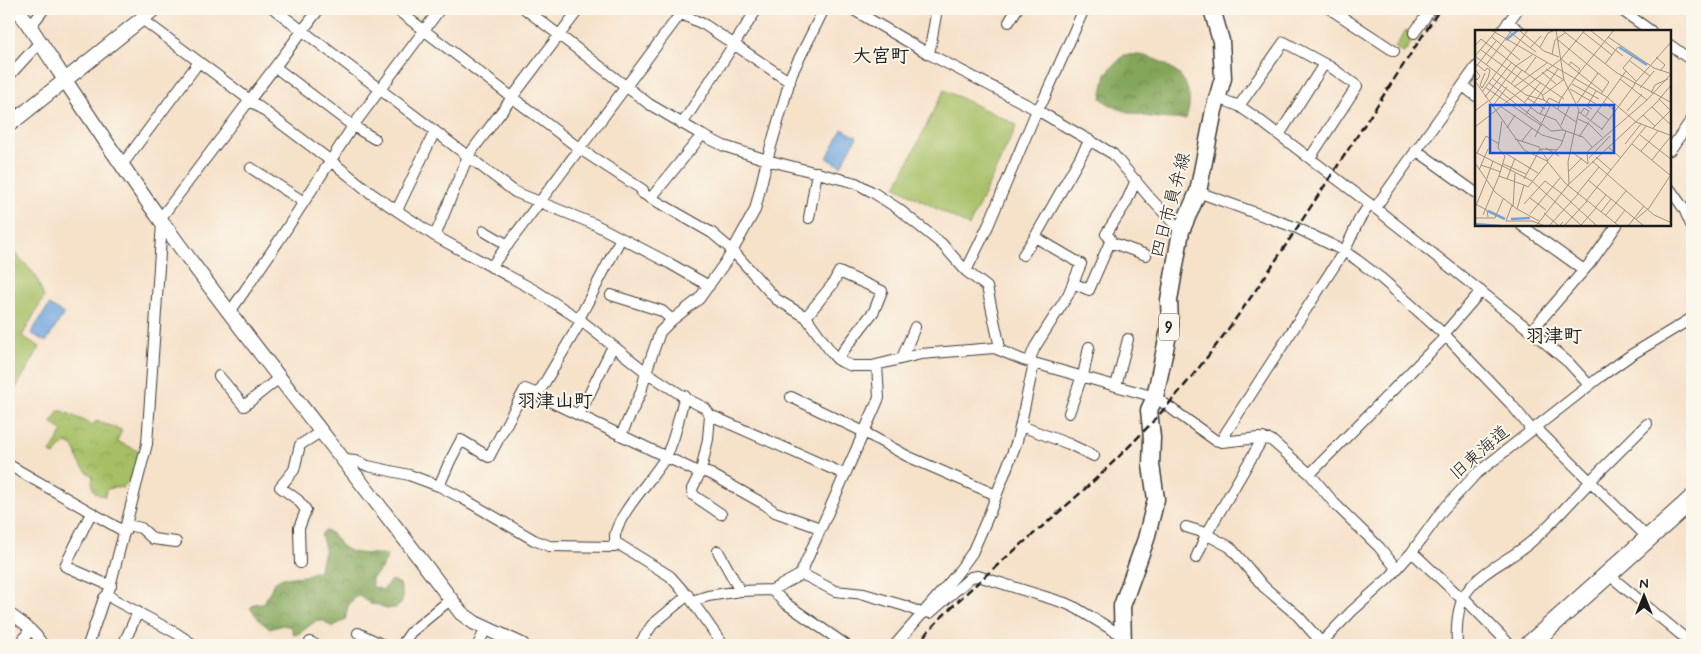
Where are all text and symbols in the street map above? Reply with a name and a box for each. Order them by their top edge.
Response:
inset map [1475,30,1671,226]
district label: 大宮町 [852,44,910,69]
street label: 四日市員弁線 [1145,150,1197,260]
road number: 9 [1159,314,1179,341]
district label: 羽津町 [1525,324,1583,349]
district label: 羽津山町 [517,389,593,414]
street label: 旧東海道 [1445,420,1515,486]
north arrow [1618,572,1668,622]
text: N [1639,575,1649,593]

